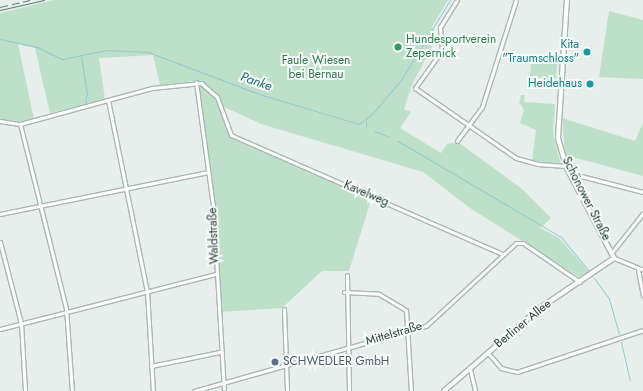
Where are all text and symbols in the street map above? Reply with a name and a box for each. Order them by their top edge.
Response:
place label: Hundesportverein Zepernick [406,33,496,61]
place label: Kita "Traumschloss" [502,38,579,66]
marker: Hundesportverein Zepernick [393,42,403,52]
marker: Kita "Traumschloss" [582,47,592,57]
park label: Faule Wiesen bei Bernau [282,54,350,82]
water label: Panke [238,69,274,95]
place label: Heidehaus [528,77,582,91]
marker: Heidehaus [585,79,595,89]
street label: Schönower Straße [559,155,613,243]
street label: Kavelweg [341,178,391,210]
street label: Waldstraße [206,207,222,265]
street label: Berliner Allee [492,297,554,351]
street label: Mittelstraße [364,319,424,349]
place label: SCHWEDLER GmbH [283,355,389,369]
marker: SCHWEDLER GmbH [270,357,280,367]

